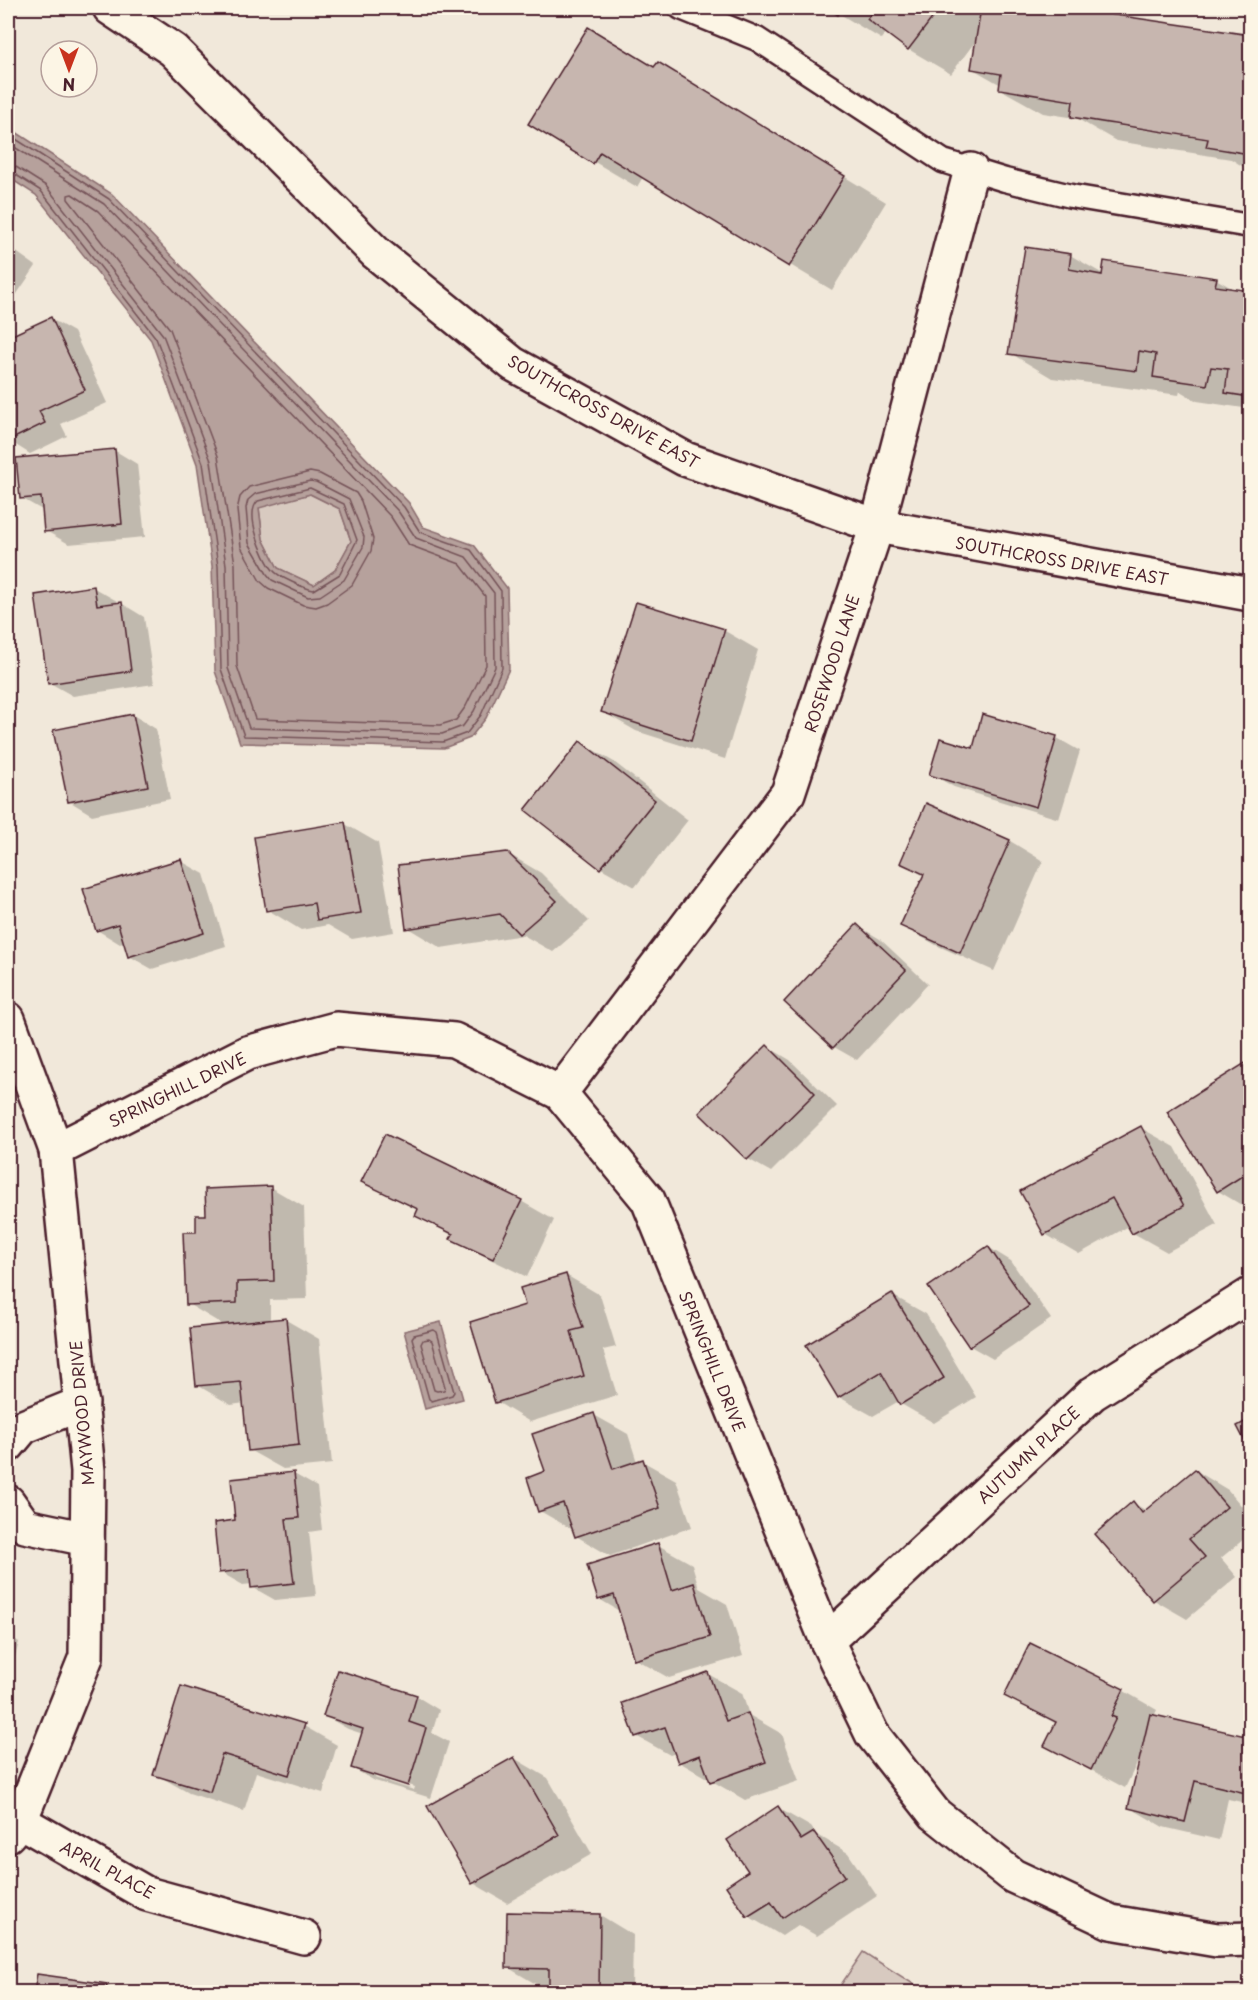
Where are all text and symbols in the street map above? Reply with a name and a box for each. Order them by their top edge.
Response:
north arrow [39,39,99,99]
text: N [63,73,75,97]
street label: SOUTHCROSS DRIVE EAST [504,348,704,474]
street label: SOUTHCROSS DRIVE EAST [954,529,1170,591]
street label: ROSEWOOD LANE [797,591,865,735]
street label: SPRINGHILL DRIVE [104,1045,250,1133]
street label: SPRINGHILL DRIVE [674,1287,752,1435]
street label: MAYWOOD DRIVE [63,1340,99,1486]
street label: AUTUMN PLACE [971,1400,1085,1508]
street label: APRIL PLACE [56,1834,160,1904]

